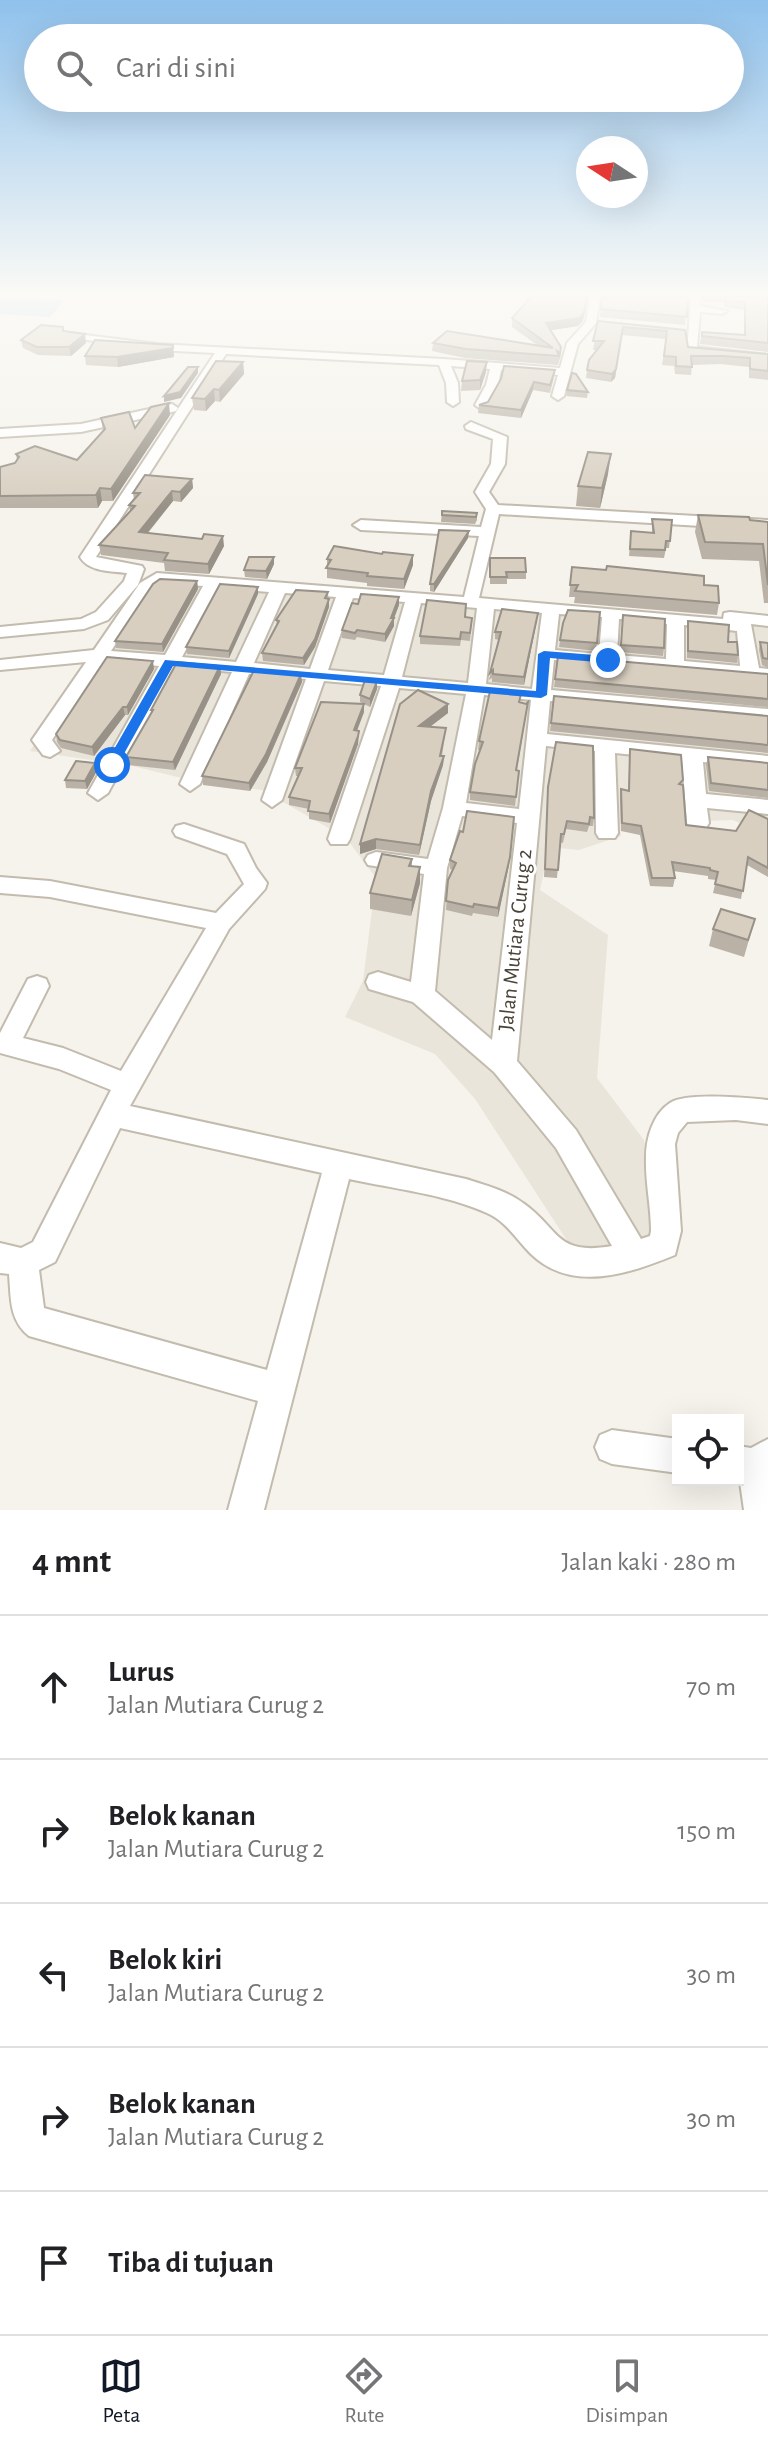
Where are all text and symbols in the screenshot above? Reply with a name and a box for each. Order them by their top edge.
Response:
search box [24,24,744,112]
icon: search [52,46,96,90]
text: Cari di sini [116,53,236,83]
north arrow [576,136,648,208]
route end [590,642,626,678]
route start [94,747,130,783]
street label: Jalan Mutiara Curug 2 [495,848,535,1032]
map controls [672,1414,744,1486]
button: locate [672,1414,744,1486]
text: 4 mnt [32,1545,111,1579]
text: Jalan kaki · 280 m [562,1549,736,1575]
text: Lurus [108,1657,174,1687]
icon: ahead [32,1665,76,1709]
text: 70 m [686,1674,736,1700]
text: Jalan Mutiara Curug 2 [108,1692,324,1718]
text: Belok kanan [108,1801,256,1831]
icon: right [32,1809,76,1853]
text: 150 m [677,1818,736,1844]
text: Jalan Mutiara Curug 2 [108,1836,324,1862]
text: Belok kiri [108,1945,222,1975]
icon: left [32,1953,76,1997]
text: 30 m [686,1962,736,1988]
text: Jalan Mutiara Curug 2 [108,1980,324,2006]
text: Belok kanan [108,2089,256,2119]
icon: right [32,2097,76,2141]
text: 30 m [686,2106,736,2132]
text: Jalan Mutiara Curug 2 [108,2124,324,2150]
icon: arrive [32,2241,76,2285]
text: Tiba di tujuan [108,2248,274,2278]
tab: Peta [99,2354,143,2428]
tab: Rute [342,2354,386,2428]
tab: Disimpan [585,2354,668,2428]

